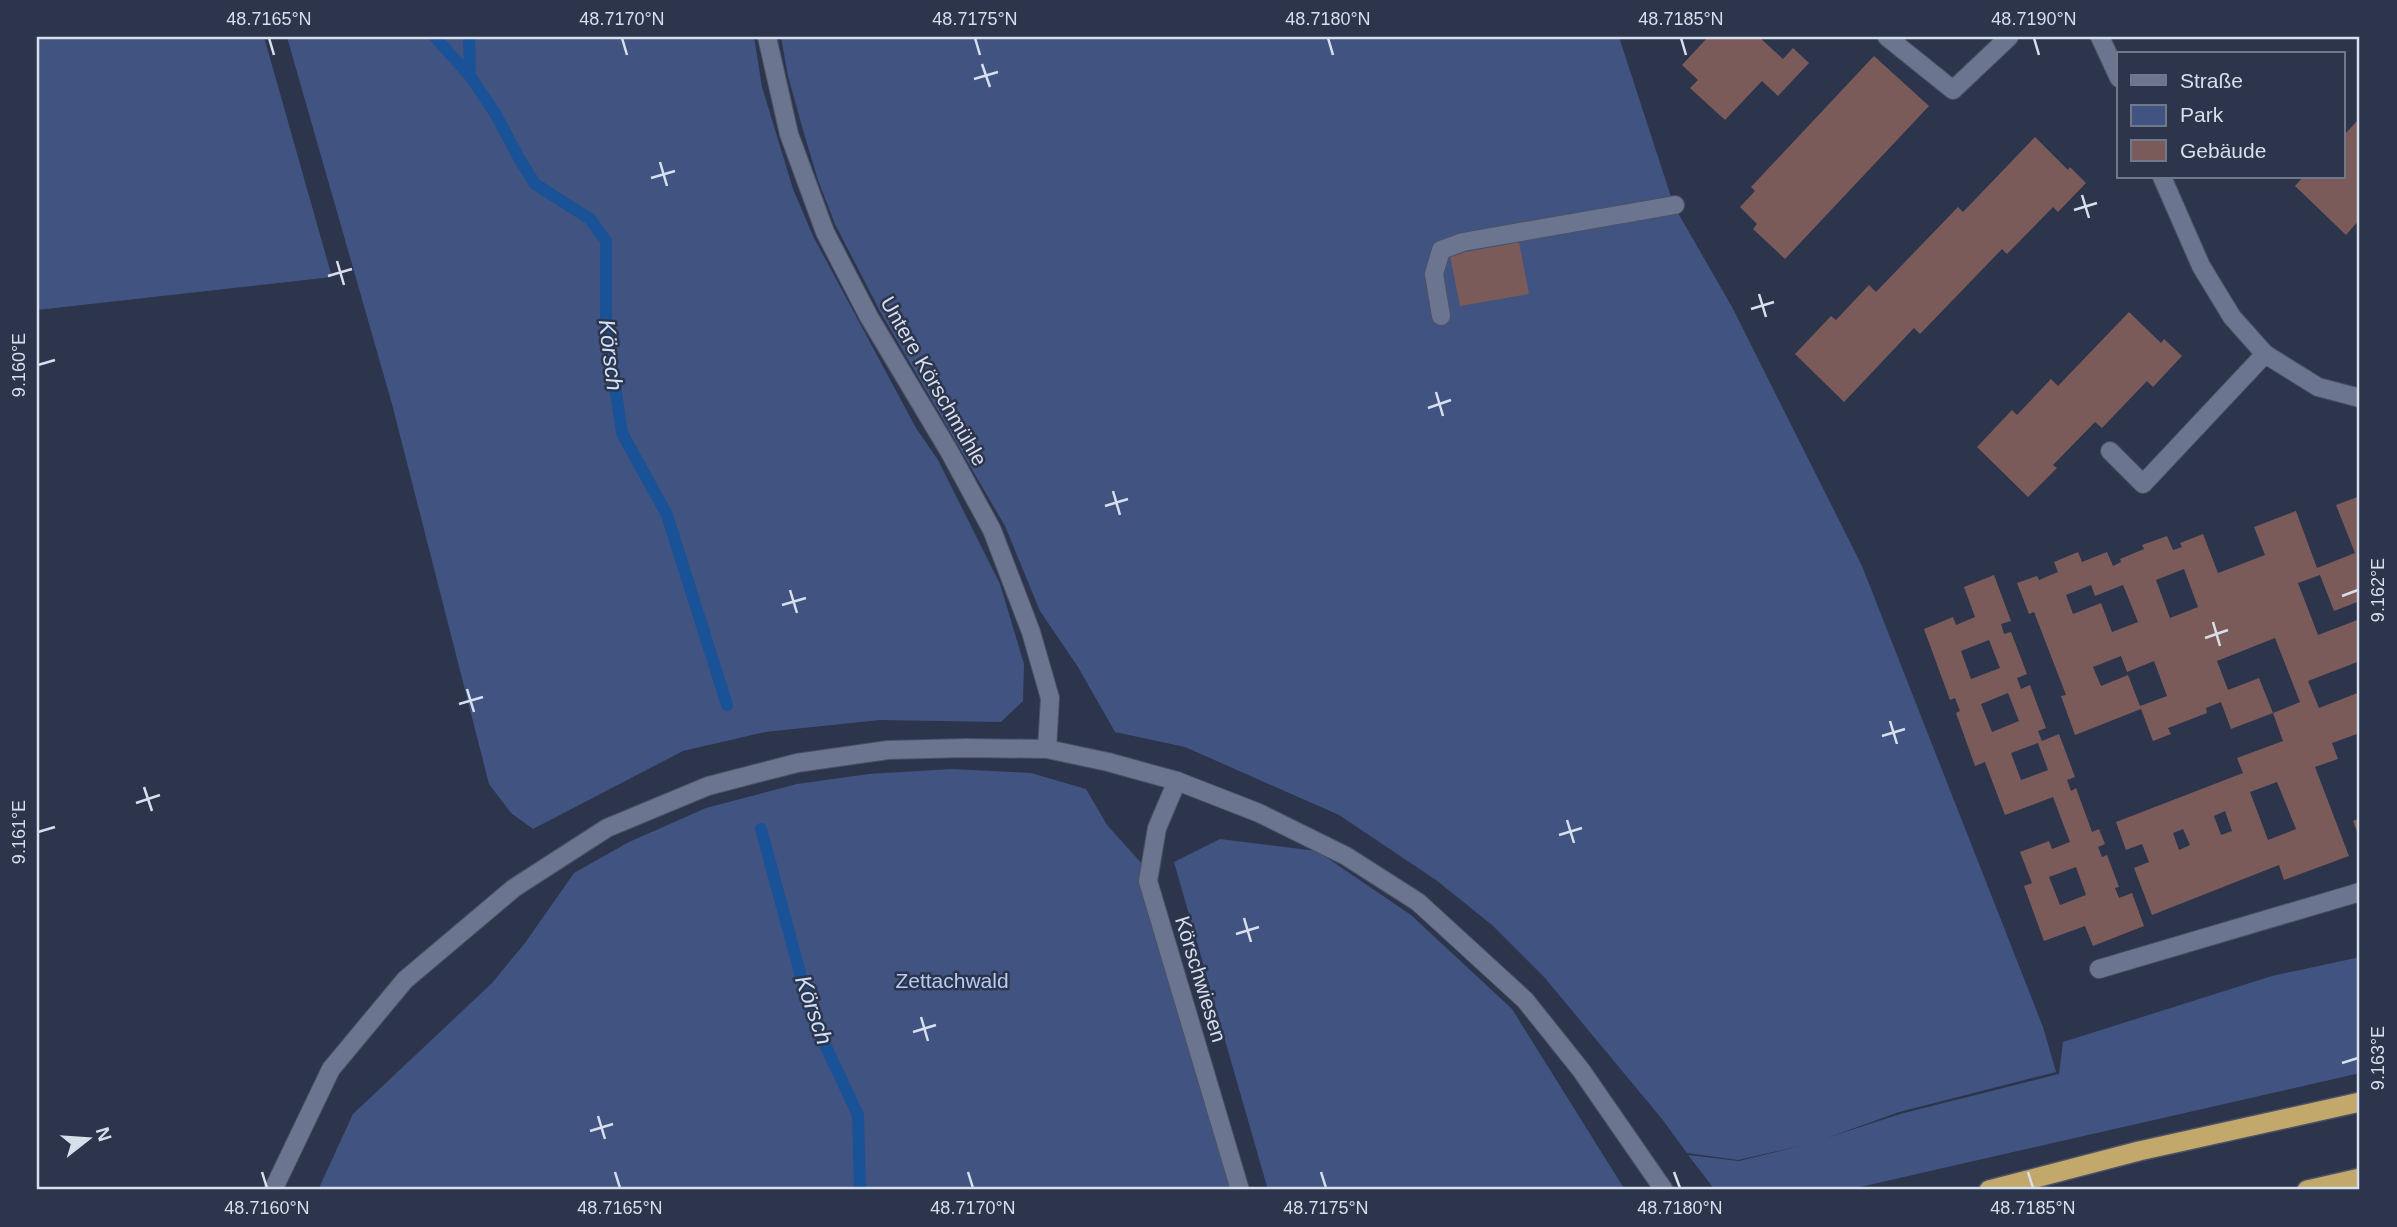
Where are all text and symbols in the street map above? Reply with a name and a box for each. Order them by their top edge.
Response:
text: 48.7165°N [226,9,312,29]
text: 48.7170°N [579,9,665,29]
text: 48.7175°N [932,9,1018,29]
text: 48.7180°N [1285,9,1371,29]
text: 48.7185°N [1638,9,1724,29]
text: 48.7190°N [1991,9,2077,29]
legend [2117,52,2344,178]
text: Straße [2180,69,2243,92]
text: Park [2180,103,2224,126]
text: Gebäude [2180,139,2266,162]
street label: Untere Körschmühle [876,292,992,470]
water label: Körsch [594,318,628,392]
text: 9.160°E [9,333,29,397]
text: 9.162°E [2368,558,2388,622]
text: 9.161°E [9,800,29,864]
street label: Körschwiesen [1171,913,1231,1045]
park label: Zettachwald [895,969,1009,992]
water label: Körsch [790,972,838,1048]
text: 9.163°E [2368,1026,2388,1090]
north arrow [52,1104,122,1174]
text: N [92,1125,116,1144]
text: 48.7160°N [224,1198,310,1218]
text: 48.7165°N [577,1198,663,1218]
text: 48.7170°N [930,1198,1016,1218]
text: 48.7175°N [1283,1198,1369,1218]
text: 48.7180°N [1637,1198,1723,1218]
text: 48.7185°N [1990,1198,2076,1218]

